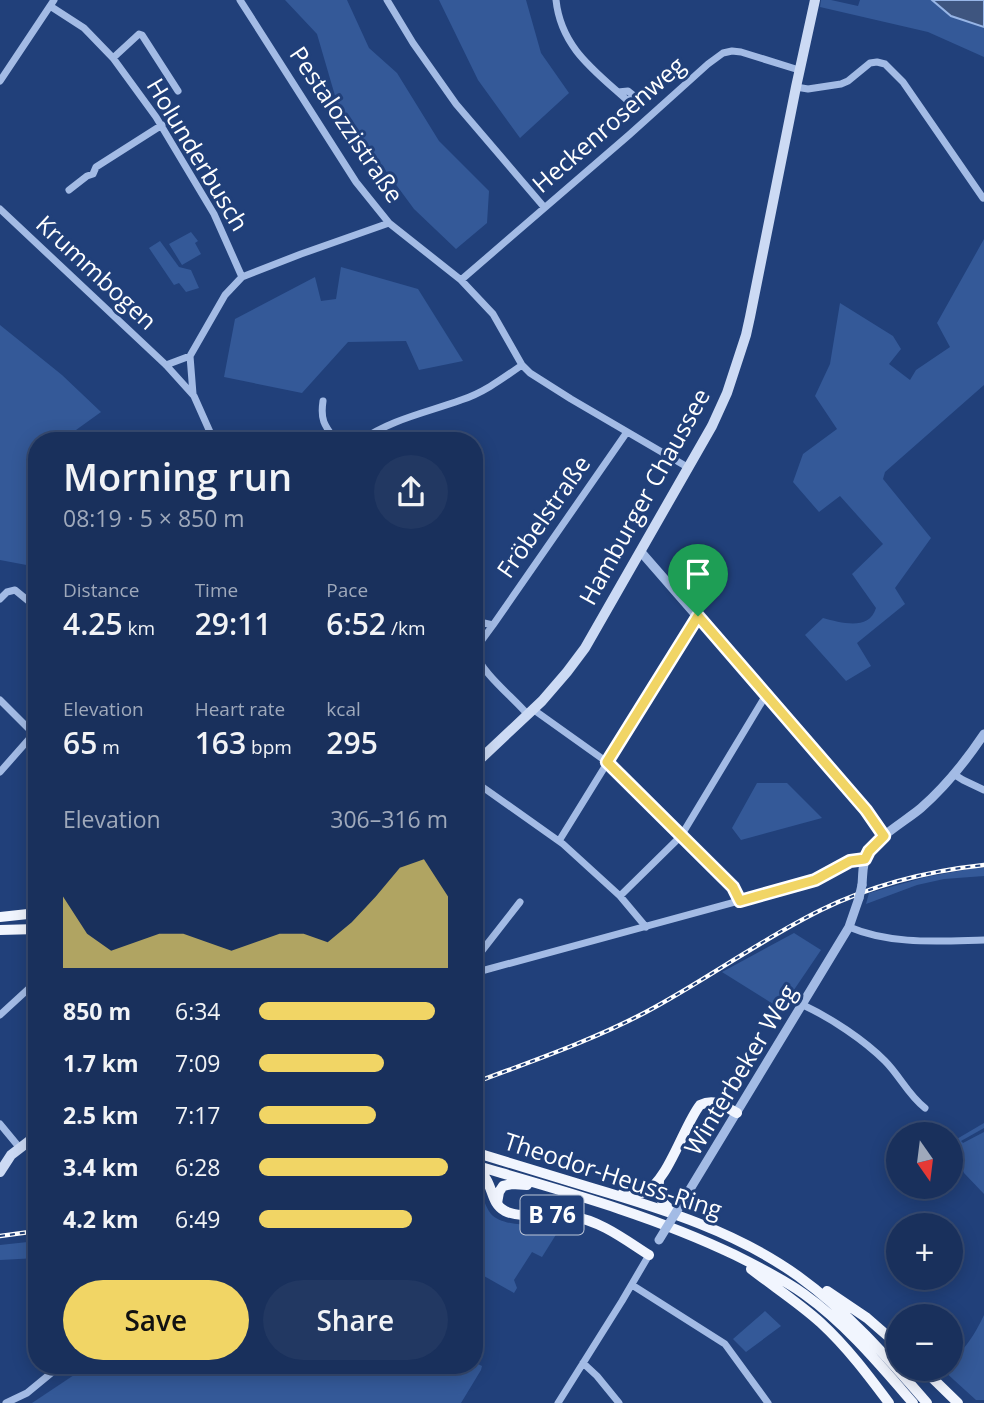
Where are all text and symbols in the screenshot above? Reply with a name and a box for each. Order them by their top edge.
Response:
street label: Pestalozzistraße [283,40,412,209]
street label: Heckenrosenweg [525,48,691,199]
street label: Holunderbusch [140,72,257,237]
street label: Krummbogen [29,207,165,336]
street label: Hamburger Chaussee [570,382,717,610]
street label: Fröbelstraße [488,448,597,584]
text: Morning run [63,450,292,502]
button: share [374,455,448,529]
text: 08:19 · 5 × 850 m [63,502,245,534]
pin [668,544,728,616]
icon: arrive [679,555,717,593]
text: Distance [63,577,139,603]
text: Time [195,577,238,603]
text: Pace [326,577,368,603]
text: 4.25 [63,603,123,644]
text: 29:11 [195,603,272,644]
text: 6:52 [326,603,386,644]
text: km [123,615,155,641]
text: /km [386,615,426,641]
text: Elevation [63,696,144,722]
text: Heart rate [195,696,285,722]
text: kcal [326,696,361,722]
text: 65 [63,722,97,763]
text: 163 [195,722,246,763]
text: 295 [326,722,378,763]
text: m [97,734,120,760]
text: bpm [246,734,292,760]
text: Elevation [63,803,161,835]
text: 306–316 m [330,803,448,835]
street label: Winterbeker Weg [676,978,804,1161]
text: 850 m [63,995,131,1027]
text: 6:34 [175,995,221,1027]
text: 1.7 km [63,1047,139,1079]
text: 7:09 [175,1047,221,1079]
text: 2.5 km [63,1099,139,1131]
text: 7:17 [175,1099,221,1131]
north arrow [886,1122,962,1199]
map controls [886,1122,963,1381]
street label: Theodor-Heuss-Ring [500,1124,727,1225]
text: 3.4 km [63,1151,139,1183]
text: 6:28 [175,1151,221,1183]
road number: B 76 [520,1196,584,1234]
text: 4.2 km [63,1203,139,1235]
text: 6:49 [175,1203,221,1235]
button: + [886,1213,963,1290]
button: Save [63,1280,249,1360]
button: Share [263,1280,448,1360]
button: − [886,1304,963,1381]

